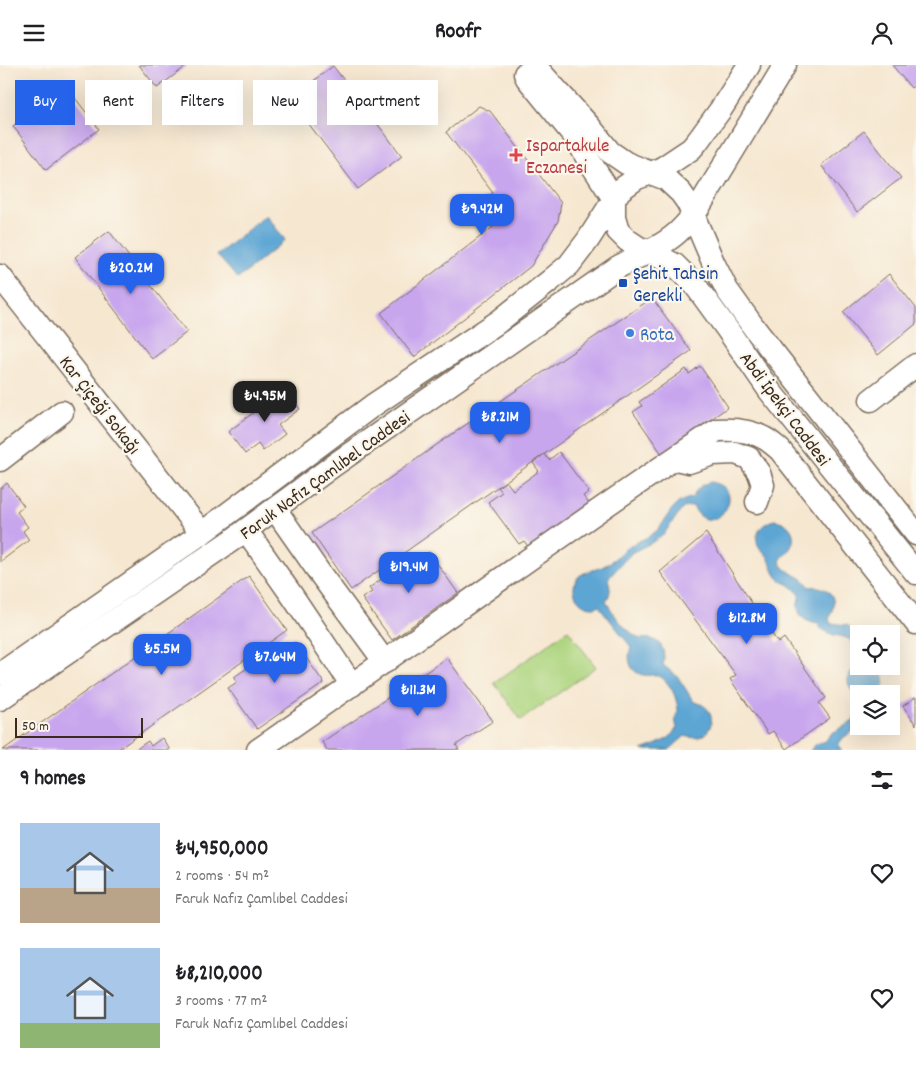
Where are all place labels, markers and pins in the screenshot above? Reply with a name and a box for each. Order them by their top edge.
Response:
place label: Ispartakule Eczanesi [526,134,609,183]
marker: Ispartakule Eczanesi [510,149,522,161]
pin: ₺9.42M [441,193,523,236]
pin: ₺20.2M [90,253,172,295]
place label: Şehit Tahsin Gerekli [633,262,718,311]
marker: Şehit Tahsin Gerekli [617,277,629,289]
place label: Rota [640,323,675,350]
marker: Rota [624,327,636,339]
pin: ₺4.95M [224,381,306,423]
pin: ₺8.21M [459,401,541,444]
pin: ₺19.4M [368,551,450,594]
pin: ₺12.8M [706,603,788,645]
pin: ₺5.5M [127,633,197,676]
pin: ₺7.64M [234,641,316,684]
pin: ₺11.3M [377,675,459,717]

